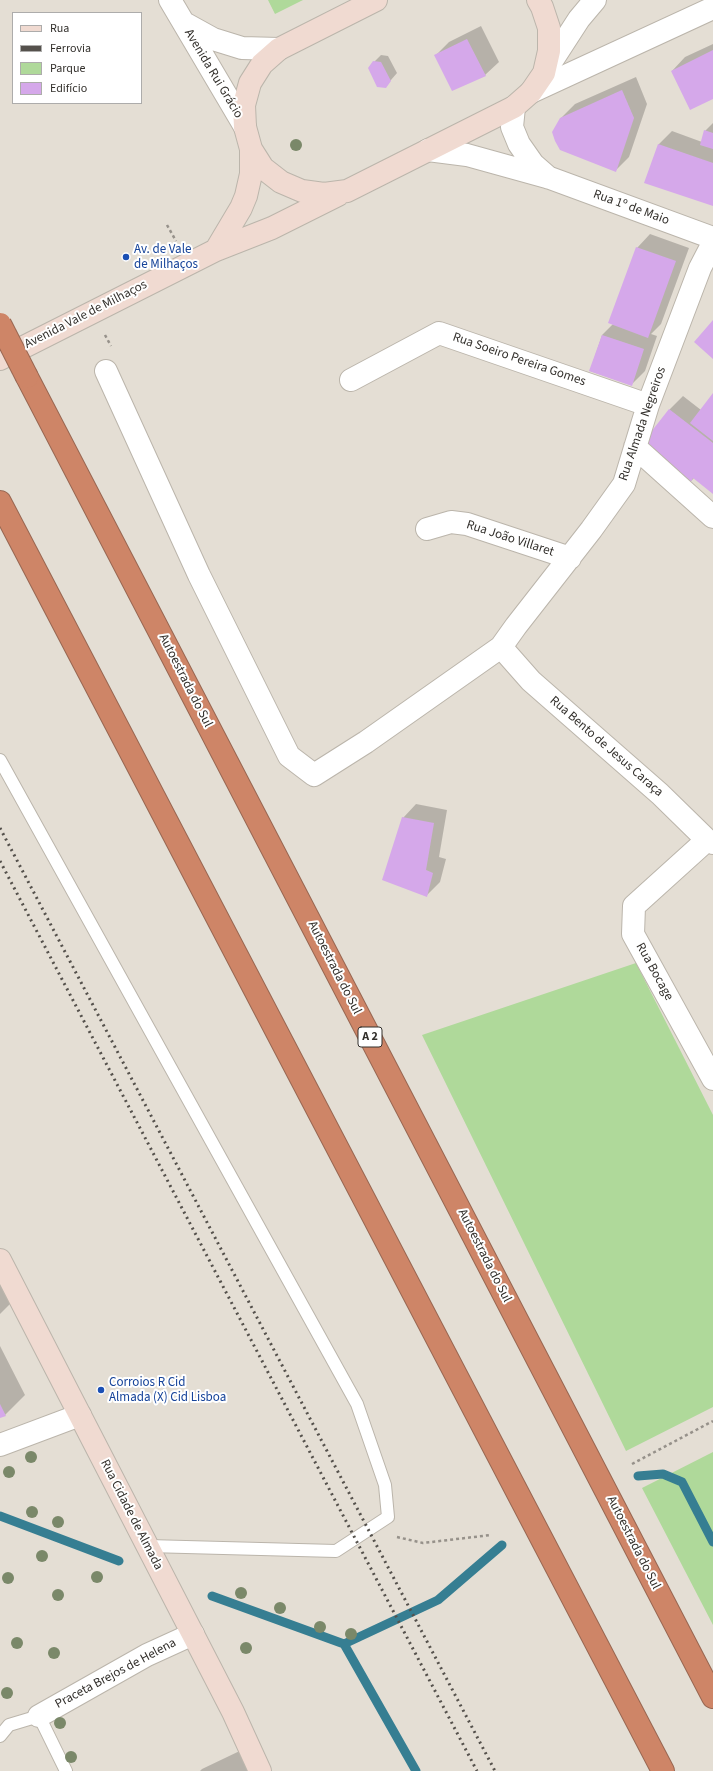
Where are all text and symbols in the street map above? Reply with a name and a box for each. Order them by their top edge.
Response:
legend [12,12,142,104]
text: Rua [50,20,69,37]
street label: Avenida Rui Grácio [180,27,246,121]
text: Ferrovia [50,40,91,57]
text: Parque [50,60,86,77]
text: Edifício [50,80,87,97]
street label: Rua 1º de Maio [591,187,671,229]
place label: Av. de Vale de Milhaços [134,242,198,273]
marker: Av. de Vale de Milhaços [121,252,131,262]
street label: Avenida Vale de Milhaços [22,277,150,353]
street label: Rua Soeiro Pereira Gomes [450,330,588,390]
street label: Rua Almada Negreiros [616,365,670,483]
street label: Rua João Villaret [464,518,556,560]
street label: Autoestrada do Sul [155,632,215,730]
street label: Rua Bento de Jesus Caraça [546,693,666,801]
street label: Autoestrada do Sul [304,919,364,1017]
street label: Rua Bocage [632,940,676,1004]
road number: A 2 [358,1027,382,1047]
street label: Autoestrada do Sul [454,1207,514,1305]
place label: Corroios R Cid Almada (X) Cid Lisboa [109,1375,226,1406]
marker: Corroios R Cid Almada (X) Cid Lisboa [96,1385,106,1395]
street label: Rua Cidade de Almada [96,1457,166,1573]
street label: Autoestrada do Sul [603,1494,663,1592]
street label: Praceta Brejos de Helena [53,1635,179,1713]

